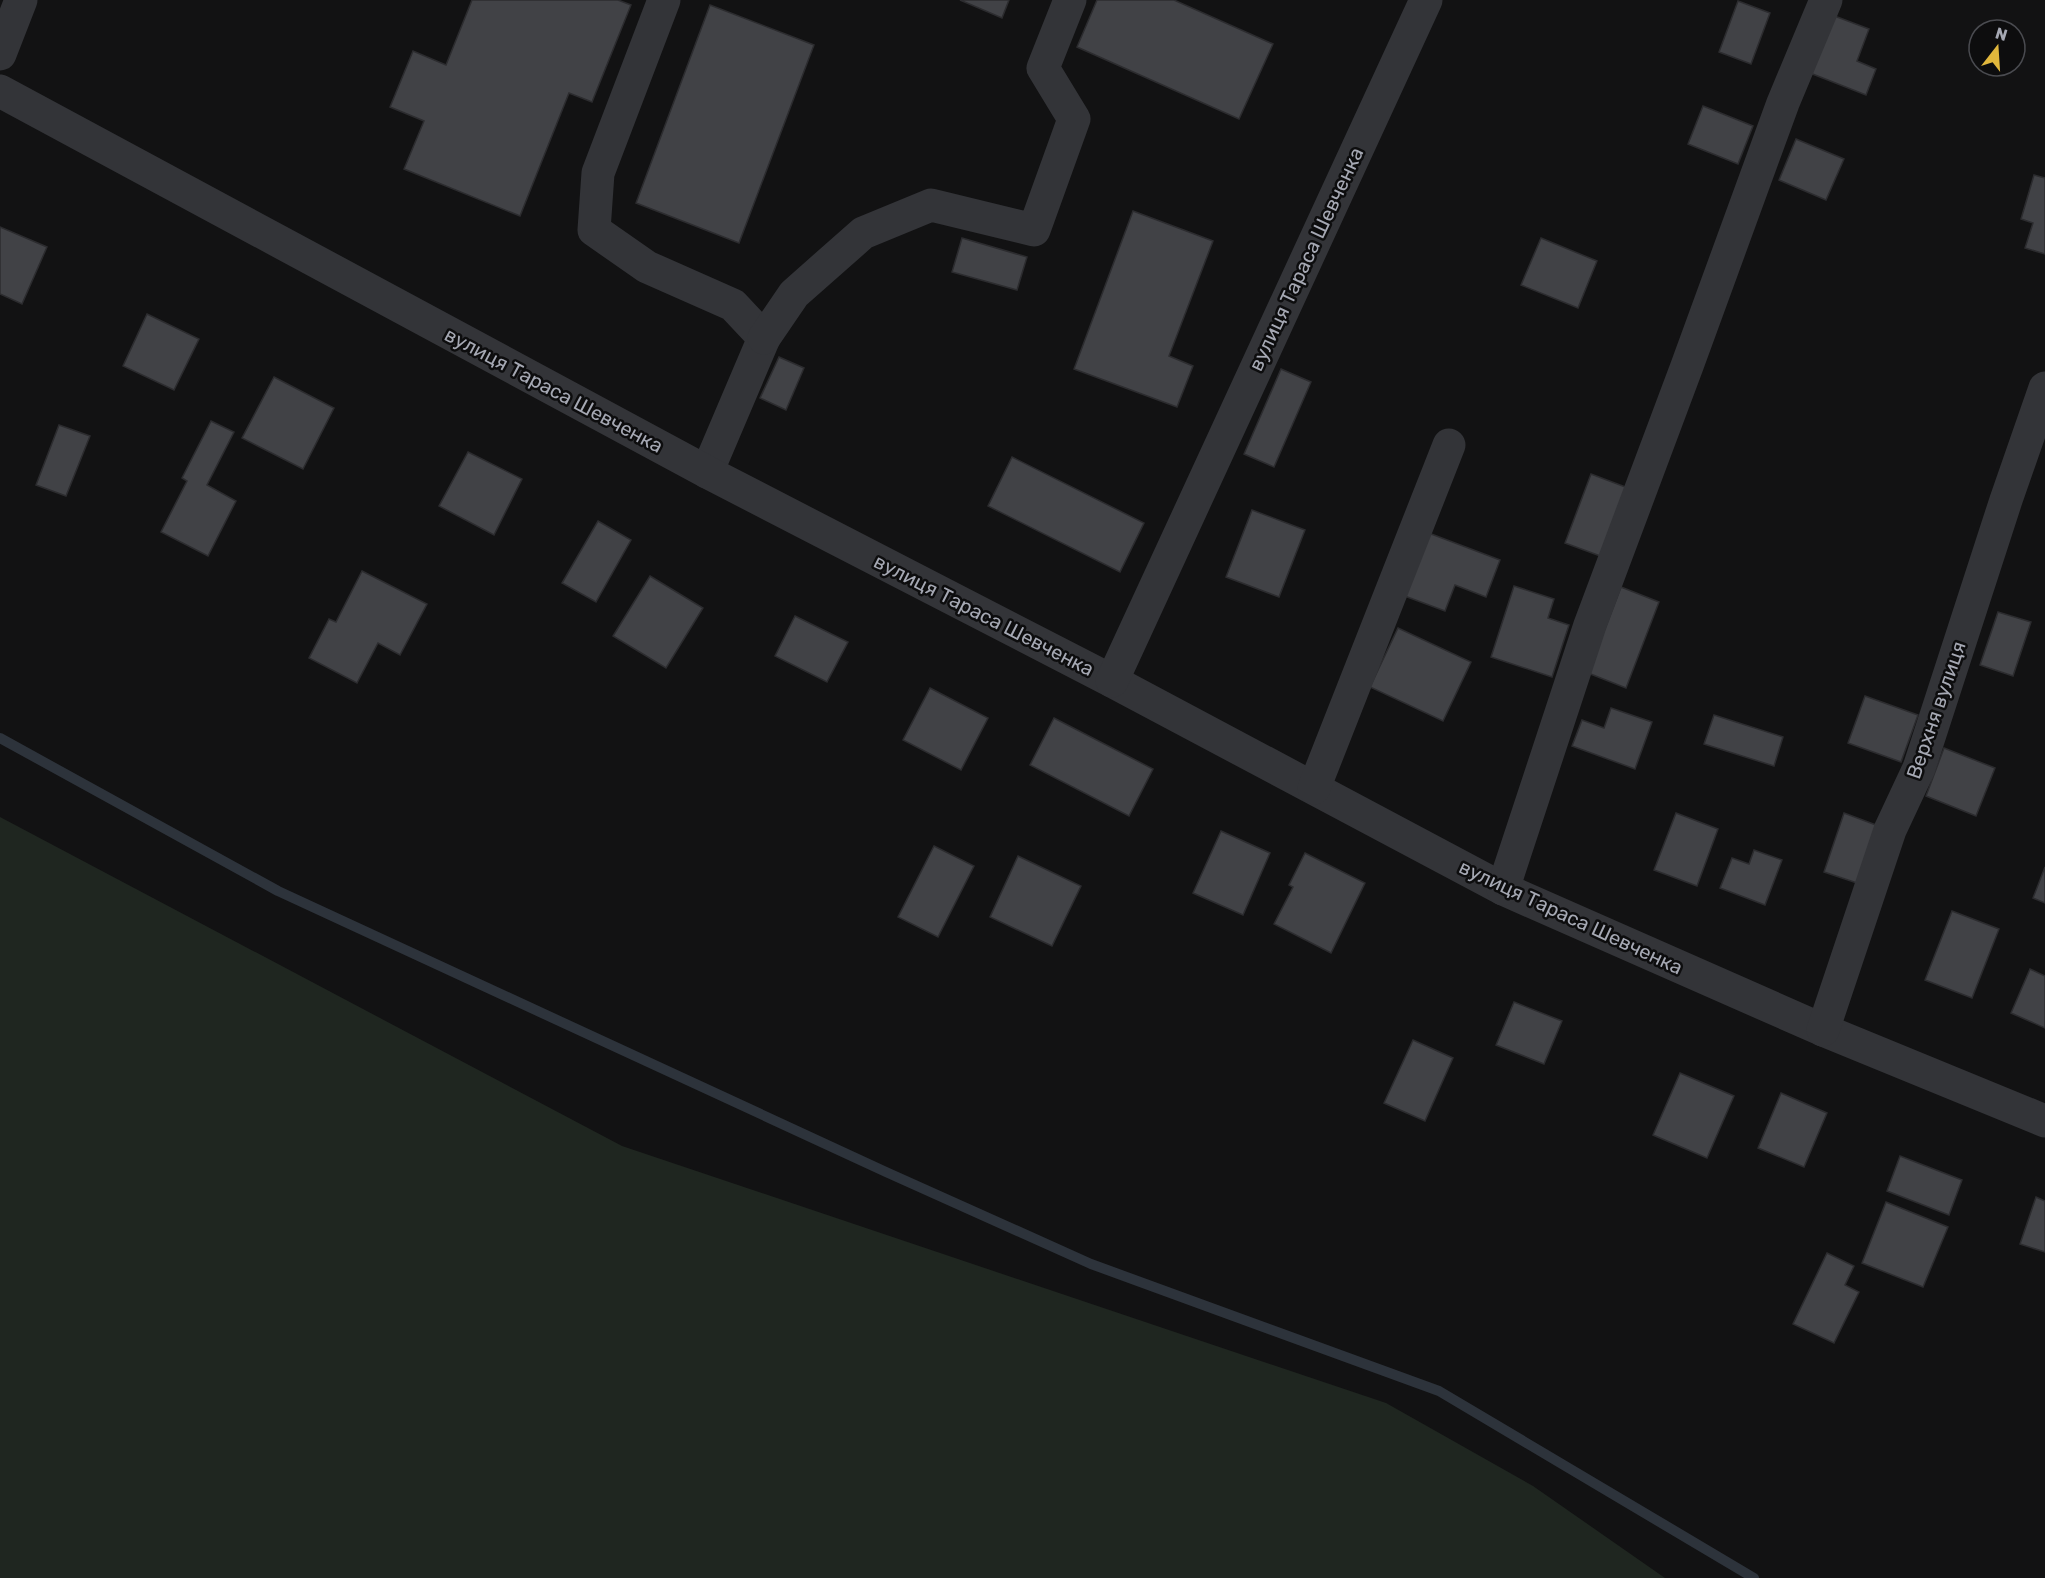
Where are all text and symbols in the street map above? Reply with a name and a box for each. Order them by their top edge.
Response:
north arrow [1967,18,2027,78]
text: N [1993,23,2010,45]
street label: вулиця Тараса Шевченка [1244,143,1368,375]
street label: вулиця Тараса Шевченка [441,322,667,458]
street label: вулиця Тараса Шевченка [870,549,1098,681]
street label: Верхня вулиця [1901,638,1971,782]
street label: вулиця Тараса Шевченка [1455,855,1687,979]

